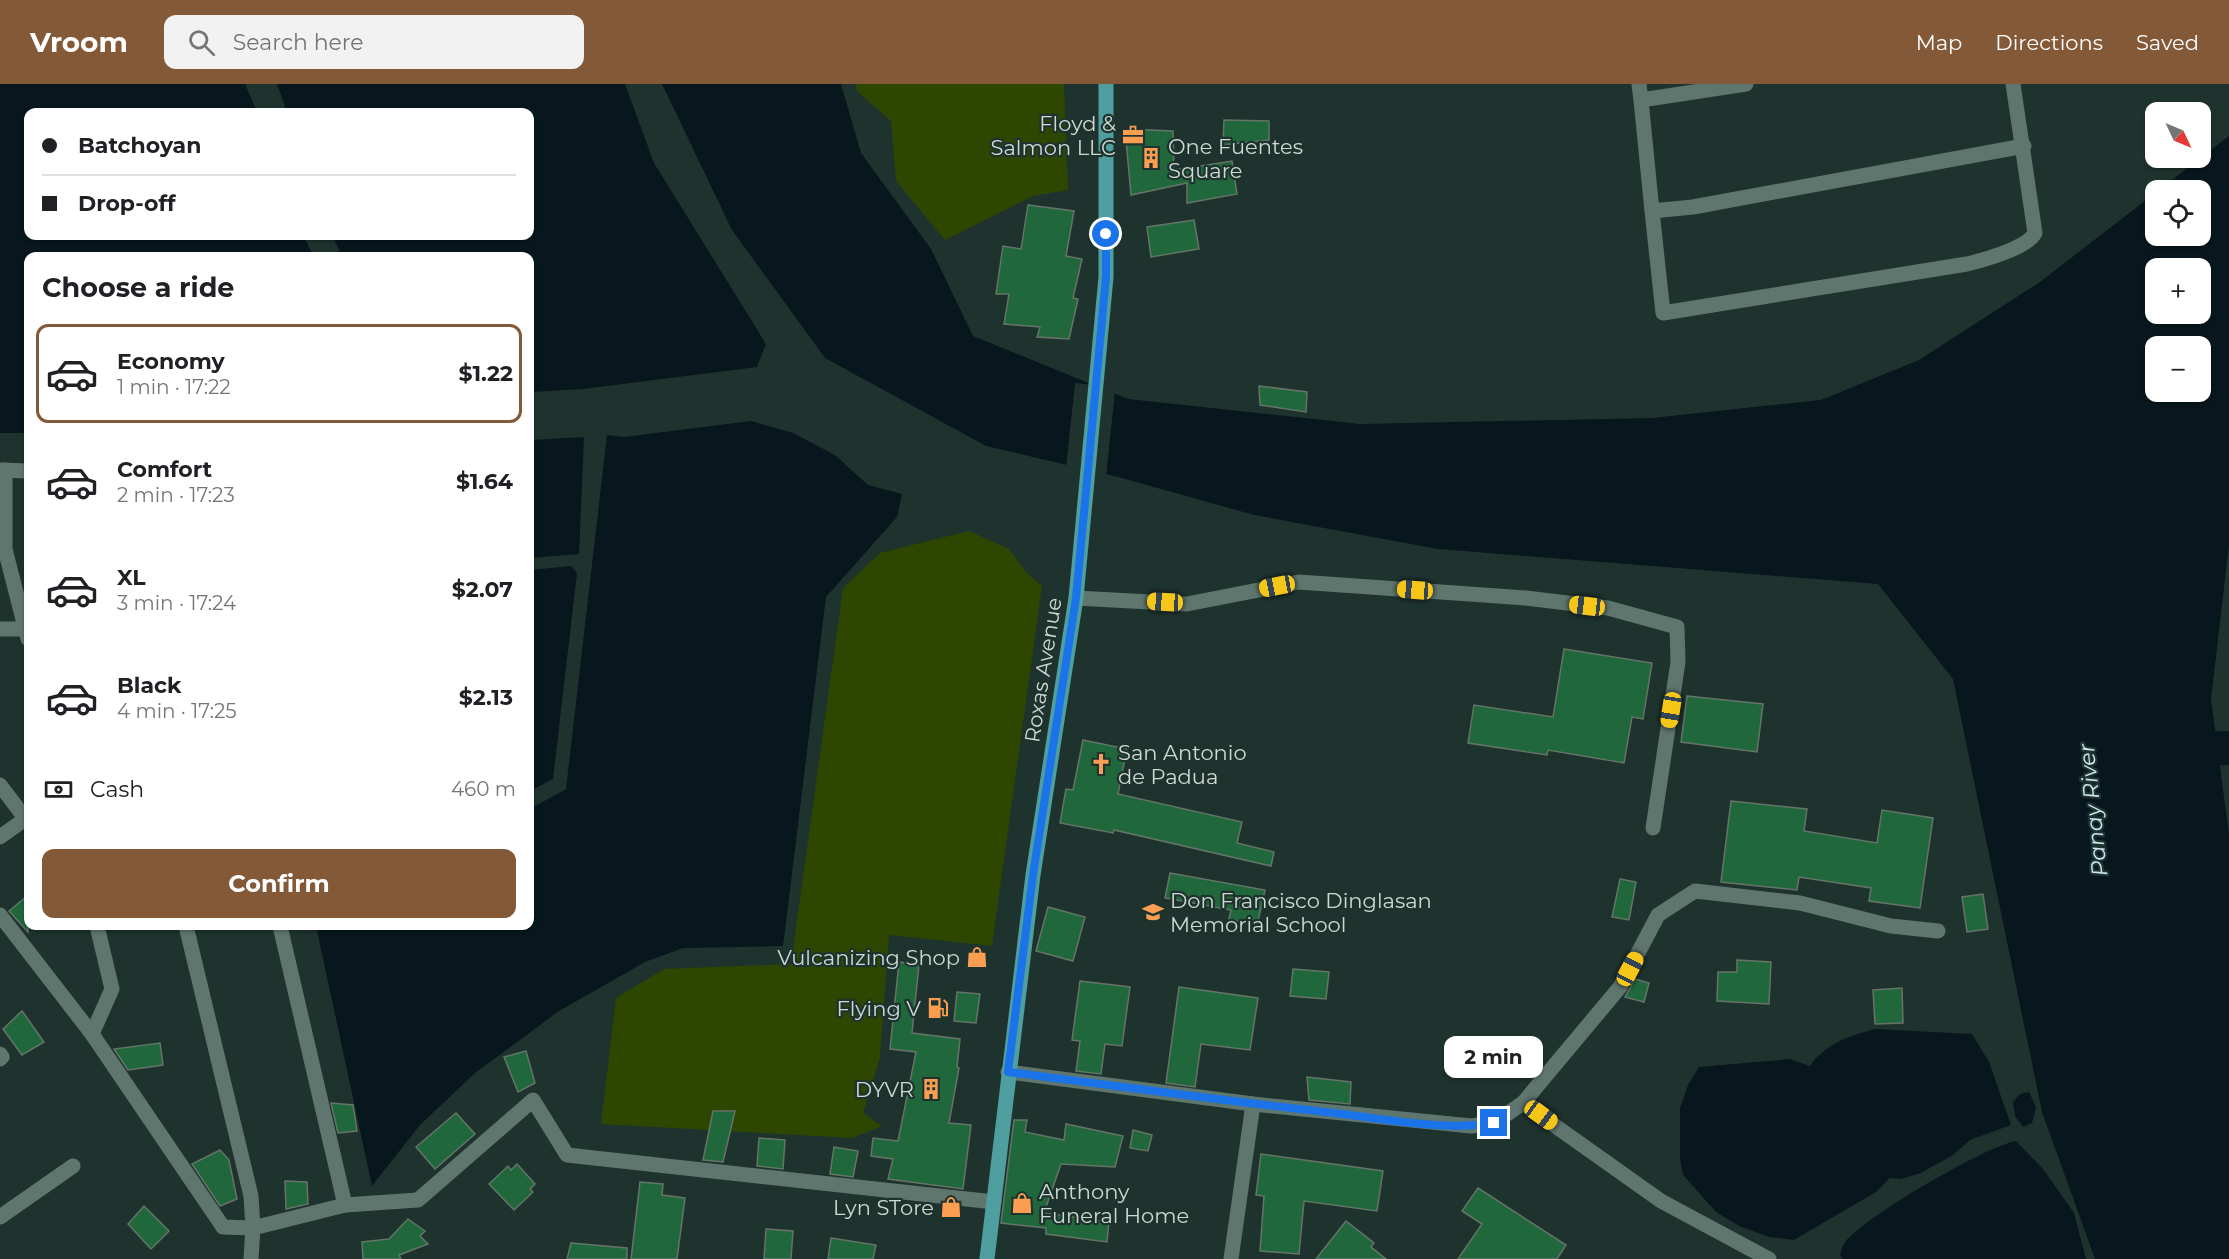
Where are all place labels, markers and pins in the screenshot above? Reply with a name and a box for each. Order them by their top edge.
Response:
place label: Floyd & Salmon LLC [991,111,1116,160]
office icon: Floyd & Salmon LLC [1121,123,1145,147]
place label: One Fuentes Square [1168,134,1303,183]
building icon: One Fuentes Square [1139,146,1163,170]
place label: San Antonio de Padua [1118,740,1247,789]
church icon: San Antonio de Padua [1089,752,1113,776]
place label: Don Francisco Dinglasan Memorial School [1170,888,1432,937]
school or university icon: Don Francisco Dinglasan Memorial School [1141,900,1165,924]
place label: Vulcanizing Shop [777,945,960,970]
shop icon: Vulcanizing Shop [965,945,989,969]
place label: Flying V [836,996,921,1021]
fuel station icon: Flying V [926,996,950,1020]
place label: DYVR [855,1077,914,1102]
building icon: DYVR [919,1077,943,1101]
place label: Anthony Funeral Home [1039,1179,1189,1228]
shop icon: Anthony Funeral Home [1010,1191,1034,1215]
place label: Lyn STore [833,1195,934,1220]
shop icon: Lyn STore [939,1195,963,1219]

